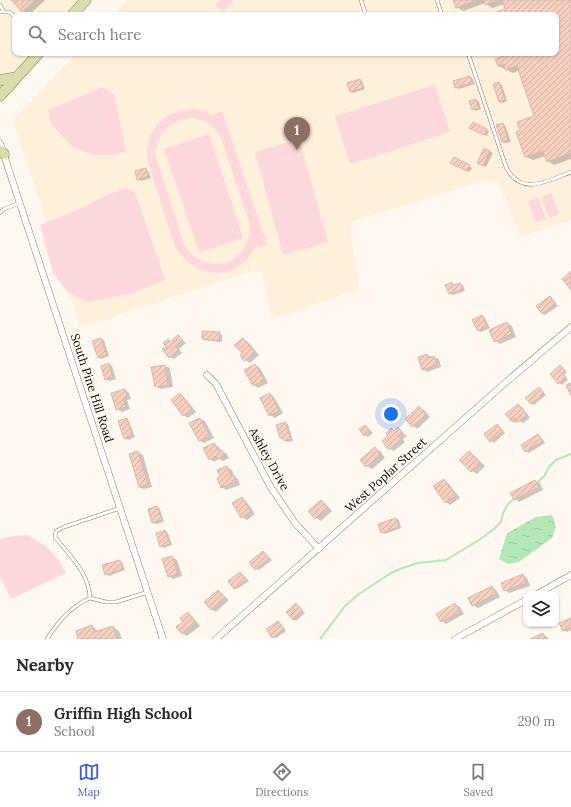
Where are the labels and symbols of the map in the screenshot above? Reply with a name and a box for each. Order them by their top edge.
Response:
pin: 1 [284,117,310,150]
street label: South Pine Hill Road [68,331,117,444]
your location [381,404,401,424]
street label: Ashley Drive [246,424,293,493]
street label: West Poplar Street [342,434,430,515]

